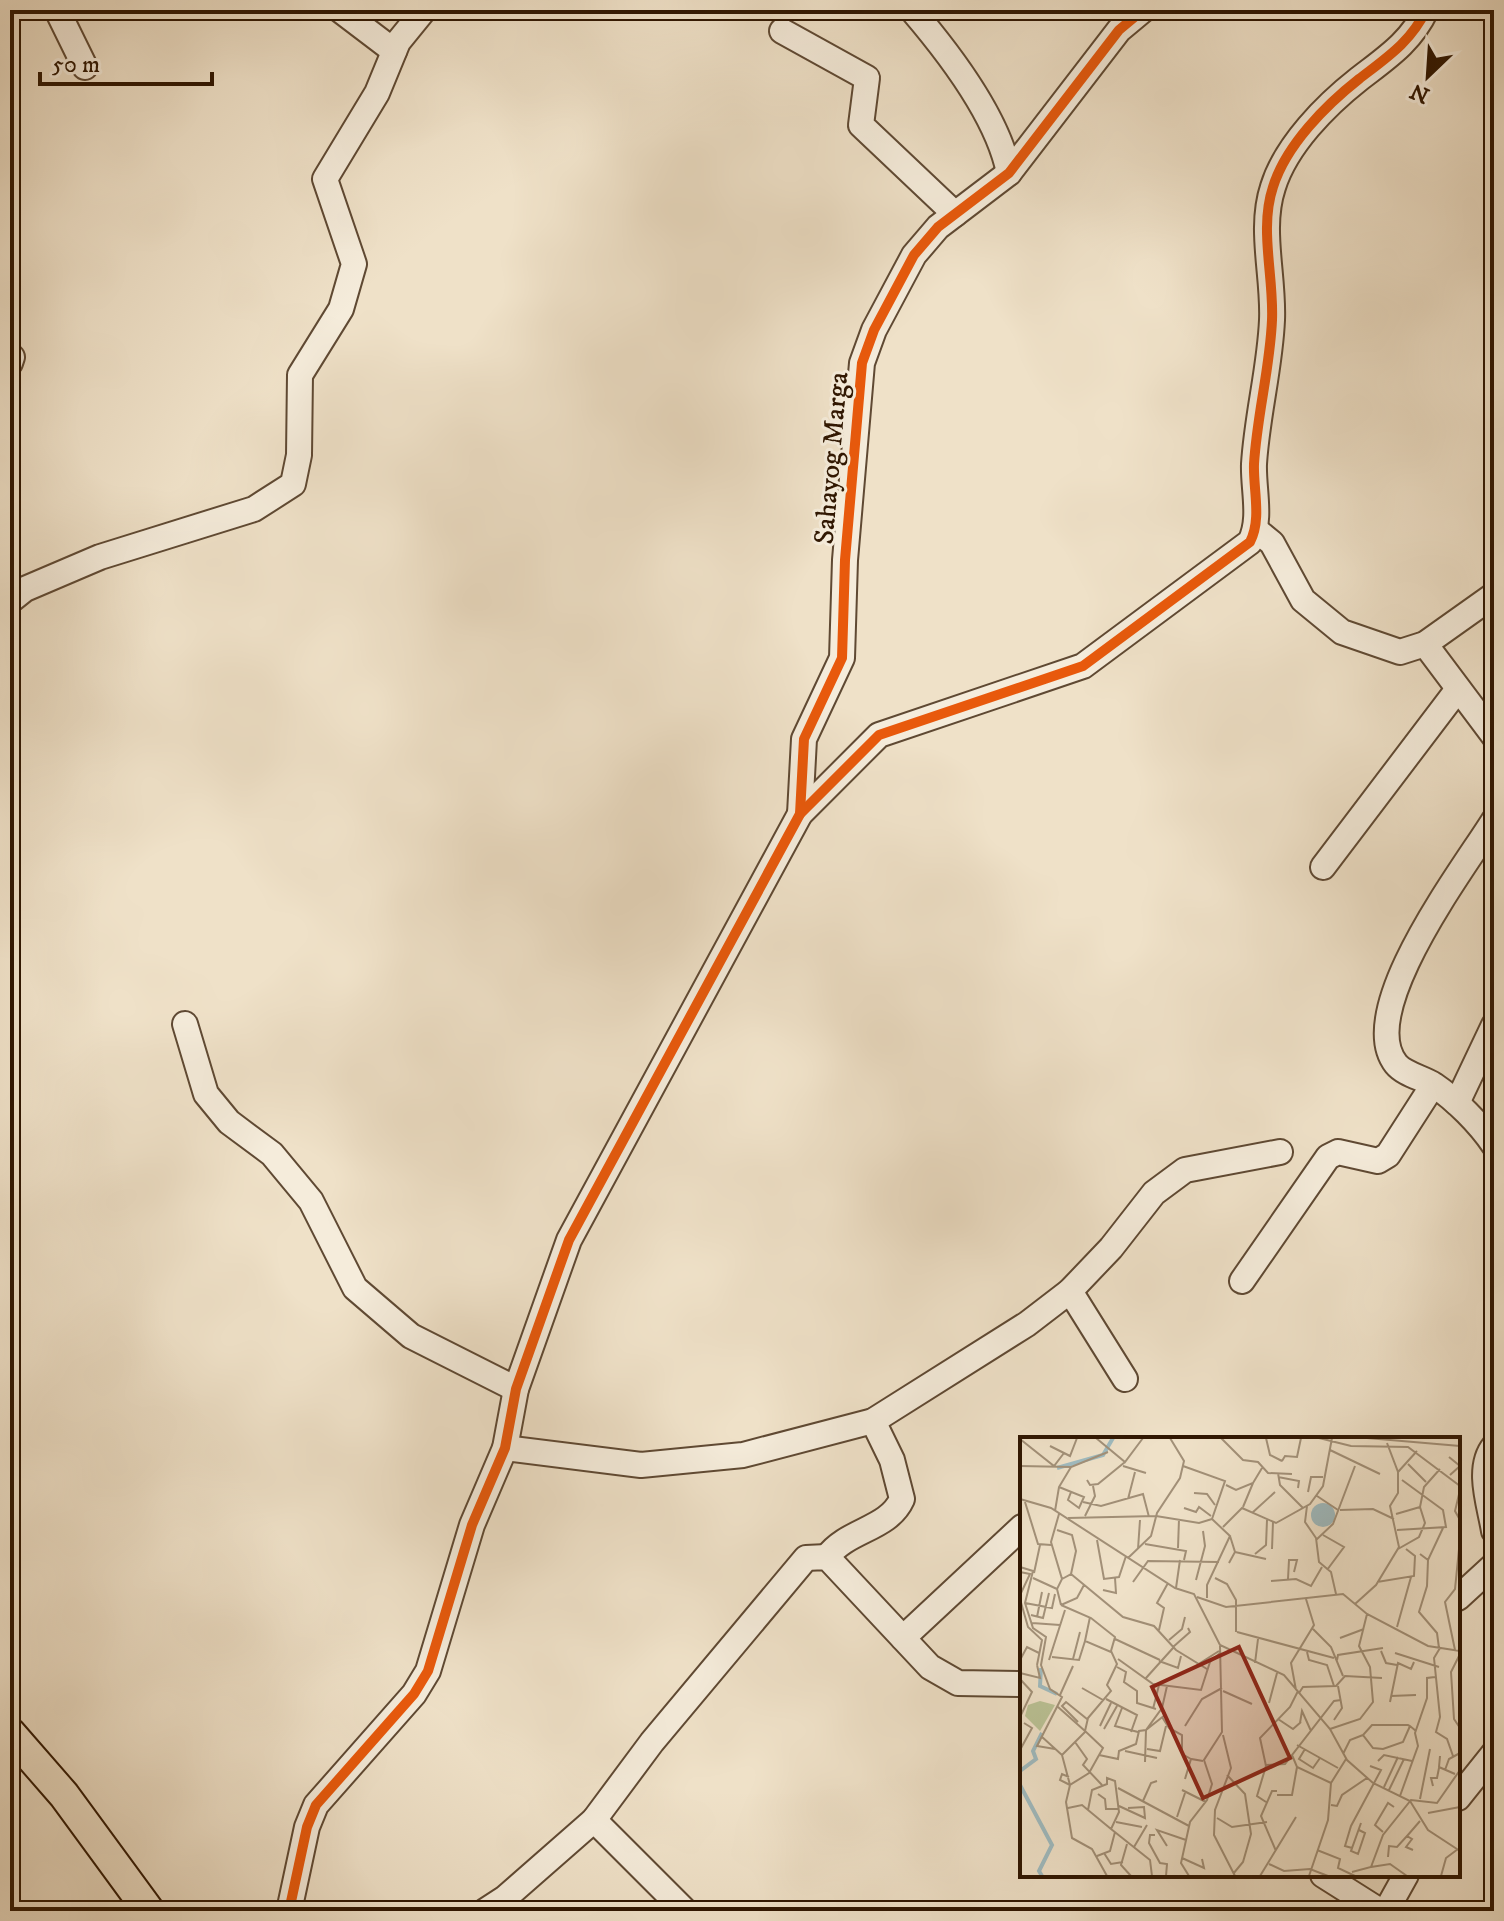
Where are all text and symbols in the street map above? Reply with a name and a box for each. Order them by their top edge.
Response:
scale bar [40,36,212,86]
north arrow [1388,36,1468,116]
text: 50 m [52,50,100,80]
text: N [1406,77,1434,109]
street label: Sahayog Marga [807,370,856,546]
inset map [1020,1437,1460,1877]

